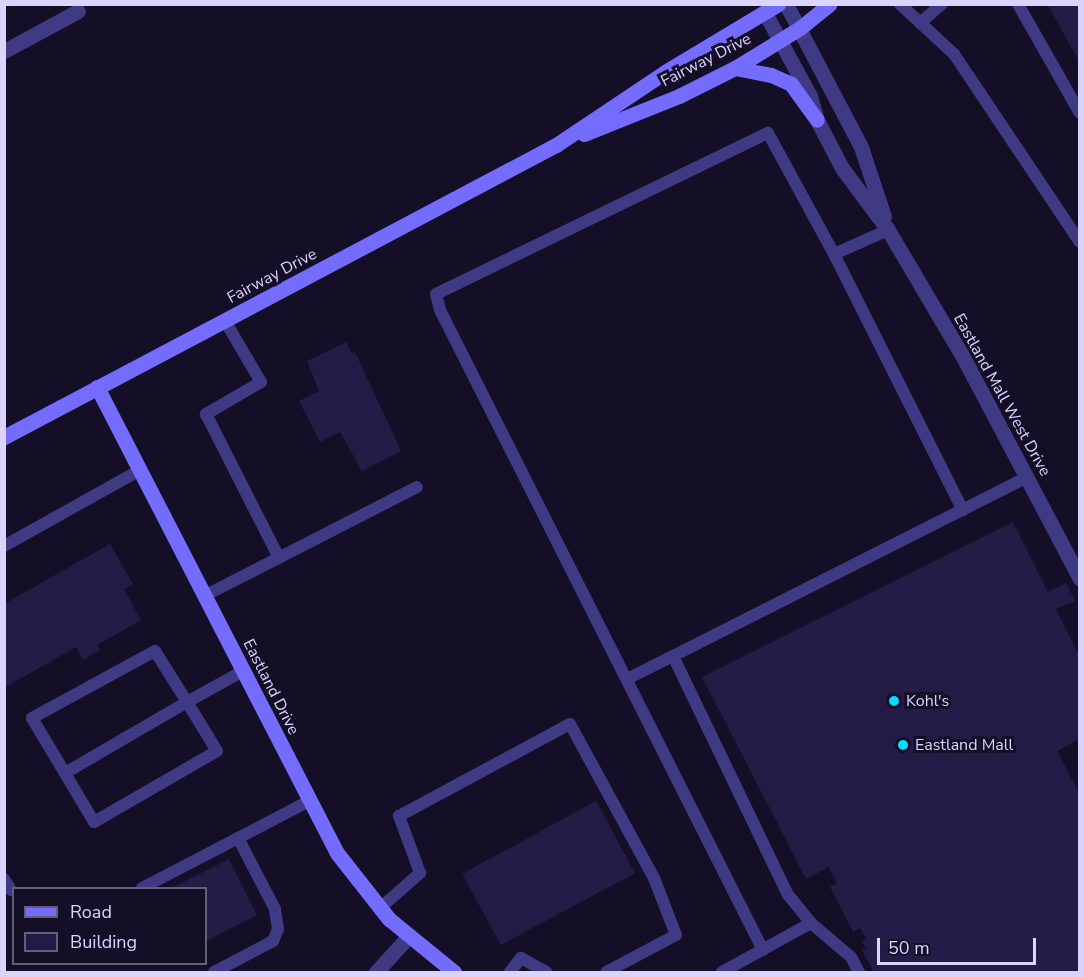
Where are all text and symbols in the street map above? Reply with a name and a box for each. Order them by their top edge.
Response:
street label: Fairway Drive [658,29,754,91]
street label: Fairway Drive [224,244,320,308]
street label: Eastland Mall West Drive [949,310,1055,480]
street label: Eastland Drive [239,636,303,738]
place label: Kohl's [906,691,949,711]
marker: Kohl's [887,694,901,708]
place label: Eastland Mall [915,735,1013,755]
marker: Eastland Mall [896,738,910,752]
legend [12,887,207,965]
text: Road [70,900,112,924]
scale bar [880,926,1039,964]
text: Building [70,930,137,954]
text: 50 m [888,936,930,960]

